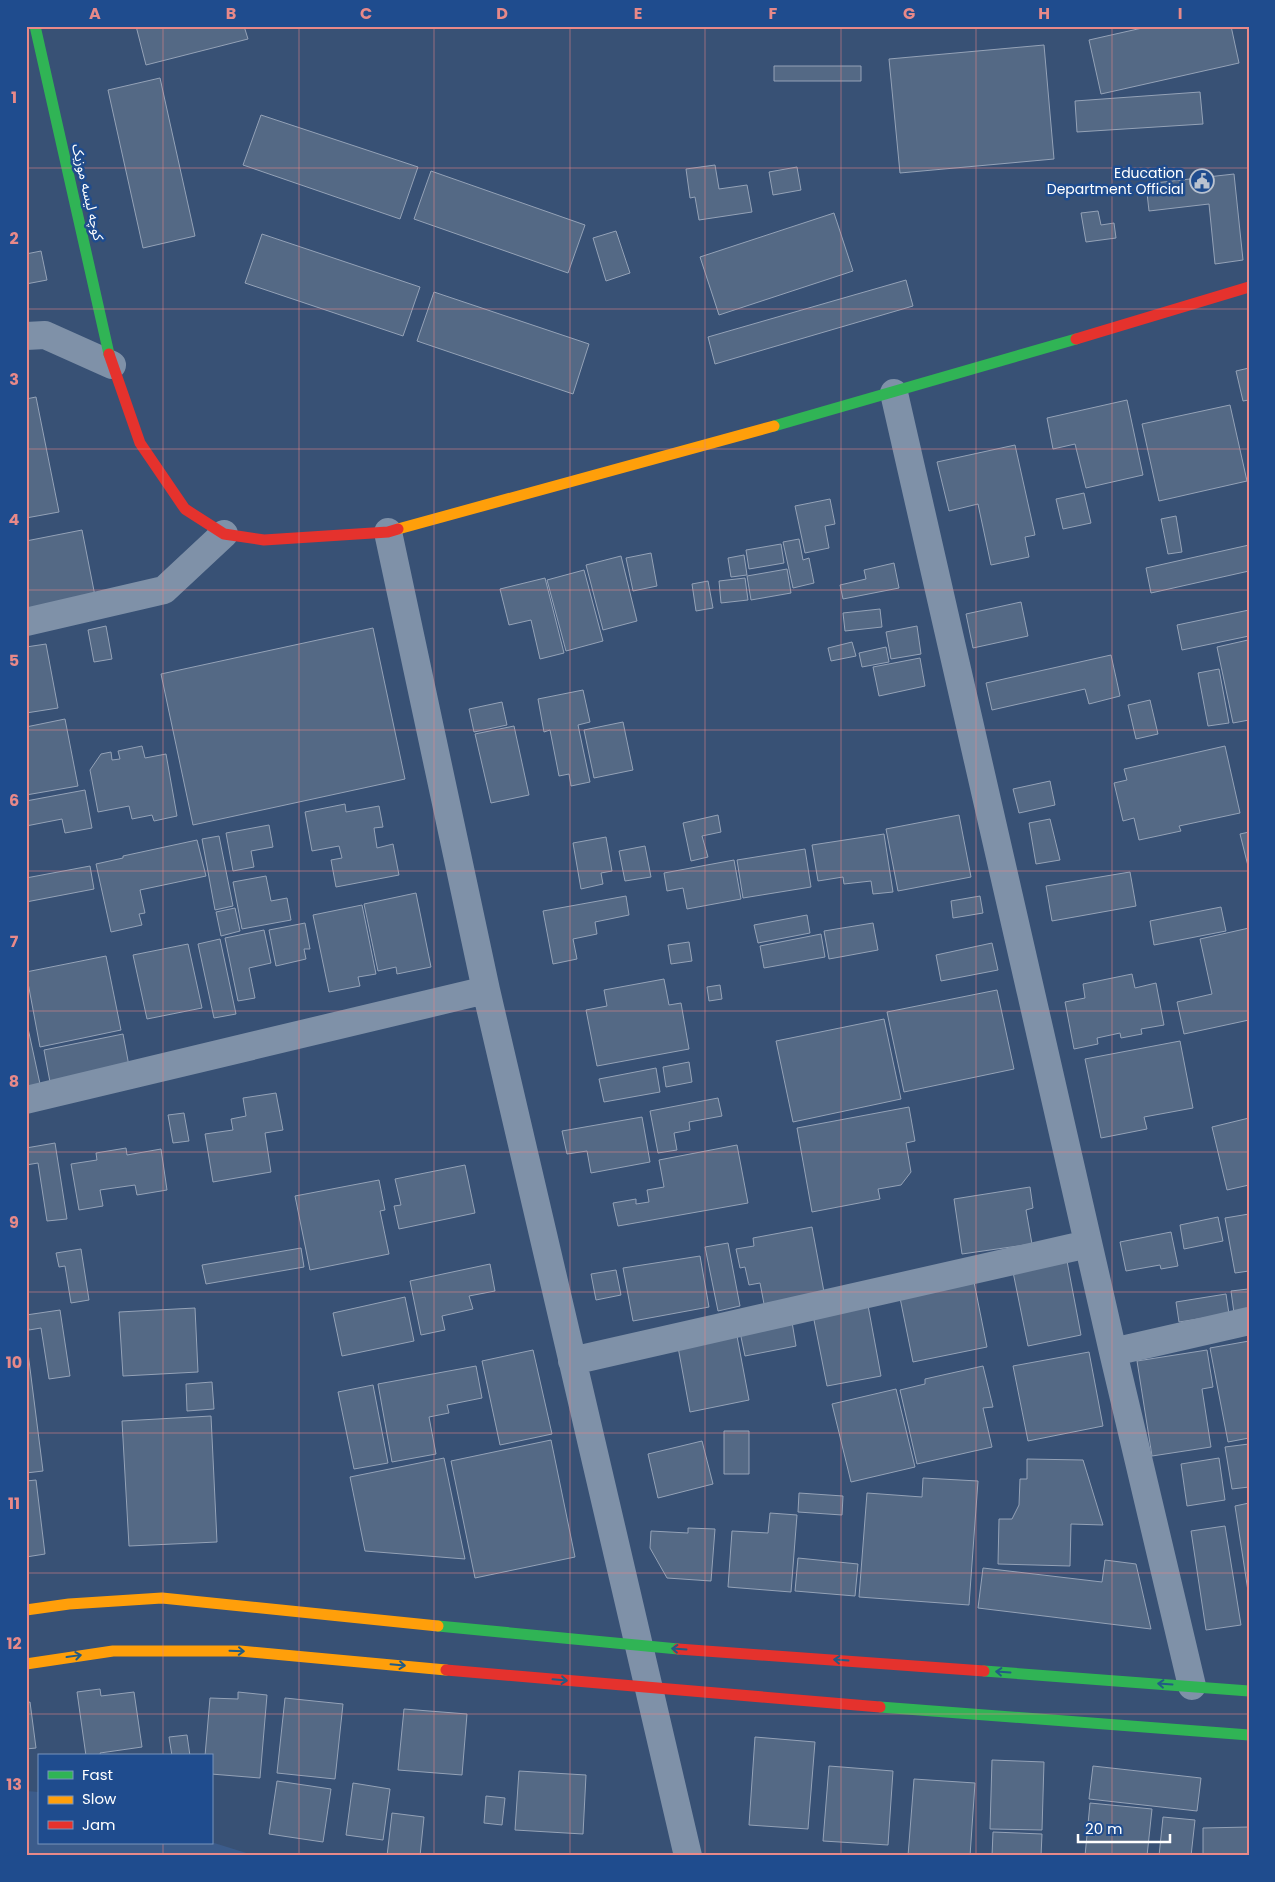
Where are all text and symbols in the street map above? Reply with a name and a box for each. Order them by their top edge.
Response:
text: A [89,2,101,25]
text: B [226,2,236,25]
text: C [360,2,372,25]
text: D [496,2,508,25]
text: E [634,2,642,25]
text: F [769,2,778,25]
text: G [903,2,915,25]
text: H [1038,2,1050,25]
text: I [1178,2,1182,25]
text: 1 [11,86,17,109]
street label: کوچه لیسه موزیک [67,142,109,243]
place label: Education Department Official [1047,163,1184,199]
public building icon: Education Department Official [1189,168,1215,194]
text: 2 [9,227,19,250]
text: 3 [9,368,19,391]
text: 4 [9,508,20,531]
text: 5 [9,649,19,672]
text: 6 [9,789,19,812]
text: 7 [10,930,19,953]
text: 8 [9,1070,19,1093]
text: 9 [9,1211,19,1234]
text: 10 [6,1351,22,1374]
text: 11 [8,1492,20,1515]
text: 12 [6,1632,22,1655]
one-way arrow [671,1644,687,1653]
one-way arrow [228,1647,244,1656]
one-way arrow [66,1651,82,1661]
one-way arrow [833,1656,849,1665]
one-way arrow [390,1660,406,1670]
one-way arrow [996,1667,1012,1677]
one-way arrow [552,1675,568,1684]
one-way arrow [1158,1679,1174,1688]
legend [38,1754,212,1844]
text: Fast [82,1764,113,1785]
text: 13 [6,1773,22,1796]
text: Slow [82,1788,117,1809]
scale bar [1078,1812,1170,1844]
text: Jam [82,1814,116,1835]
text: 20 m [1085,1818,1123,1839]

